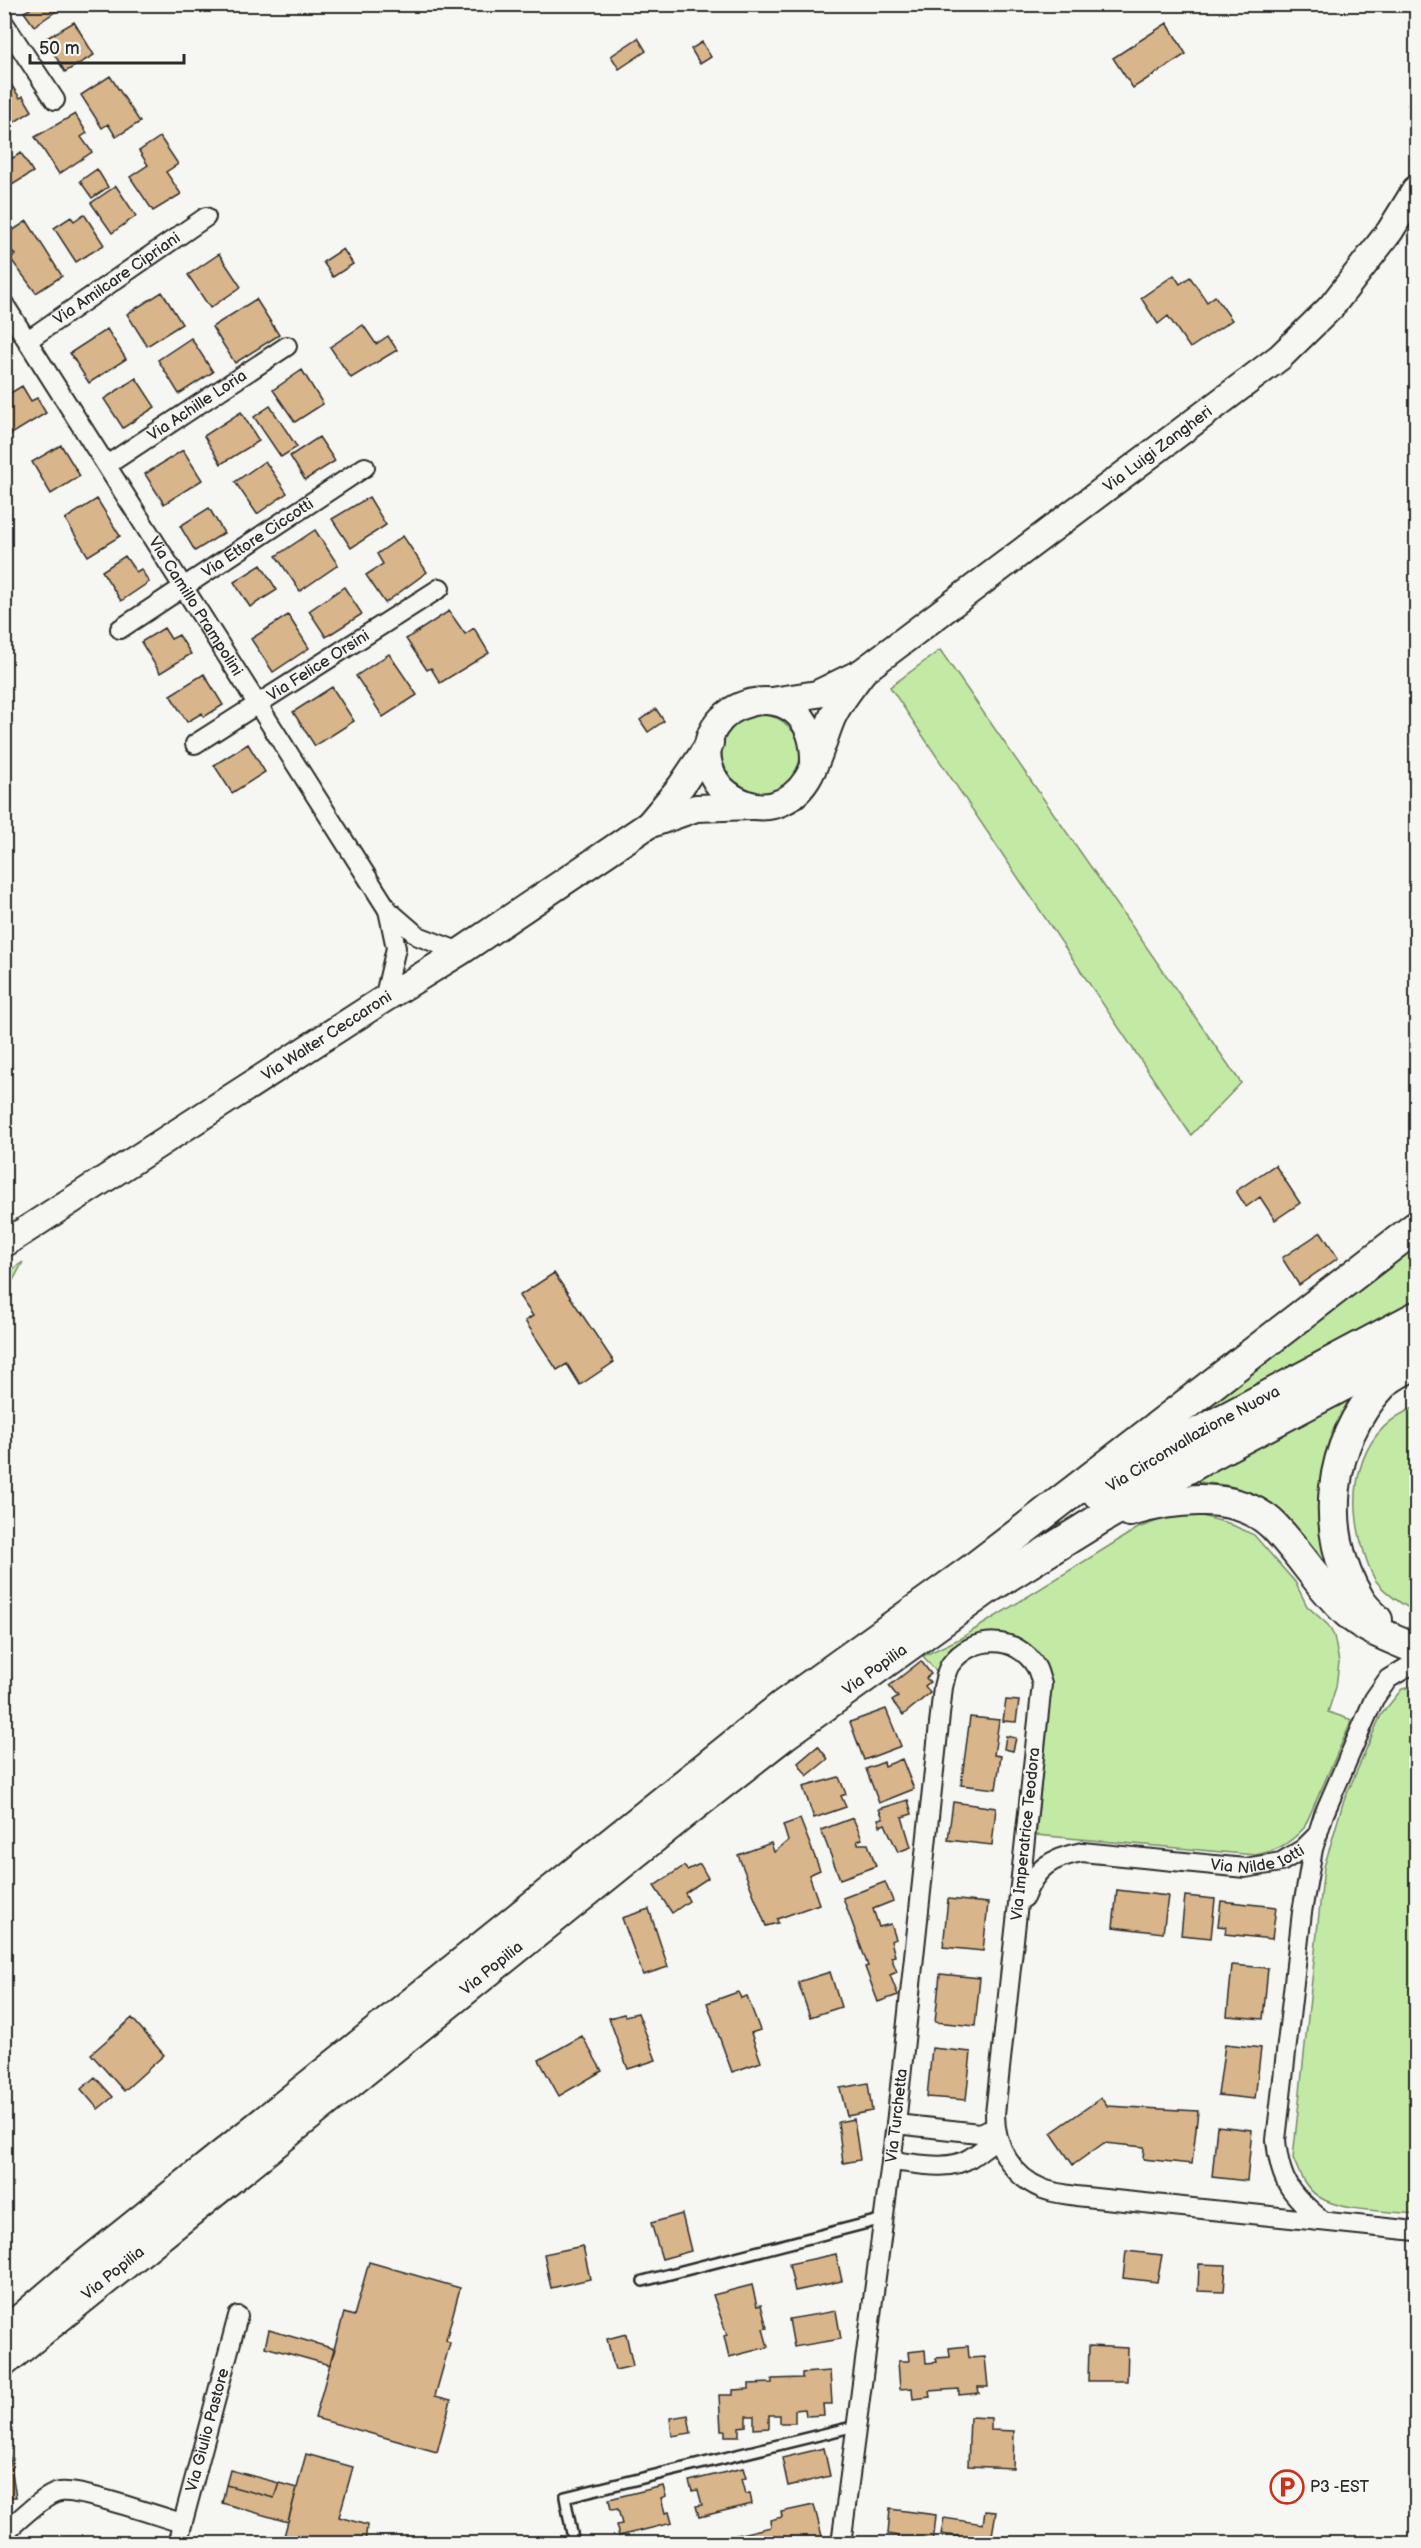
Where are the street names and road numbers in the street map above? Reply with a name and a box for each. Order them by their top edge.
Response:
street label: Via Amilcare Cipriani [50,228,184,329]
street label: Via Achille Loria [144,366,250,445]
street label: Via Luigi Zangheri [1100,402,1216,496]
street label: Via Ettore Ciccotti [198,494,317,582]
street label: Via Camillo Prampolini [144,533,247,680]
street label: Via Felice Orsini [263,626,373,705]
street label: Via Walter Ceccaroni [258,987,395,1085]
street label: Via Circonvallazione Nuova [1103,1382,1283,1496]
street label: Via Popilia [839,1640,911,1699]
street label: Via Imperatrice Teodora [1007,1746,1045,1922]
street label: Via Nilde Iotti [1210,1841,1308,1878]
street label: Via Popilia [456,1937,527,1999]
street label: Via Turchetta [882,2068,911,2164]
street label: Via Popilia [78,2242,148,2304]
street label: Via Giulio Pastore [182,2366,233,2494]

